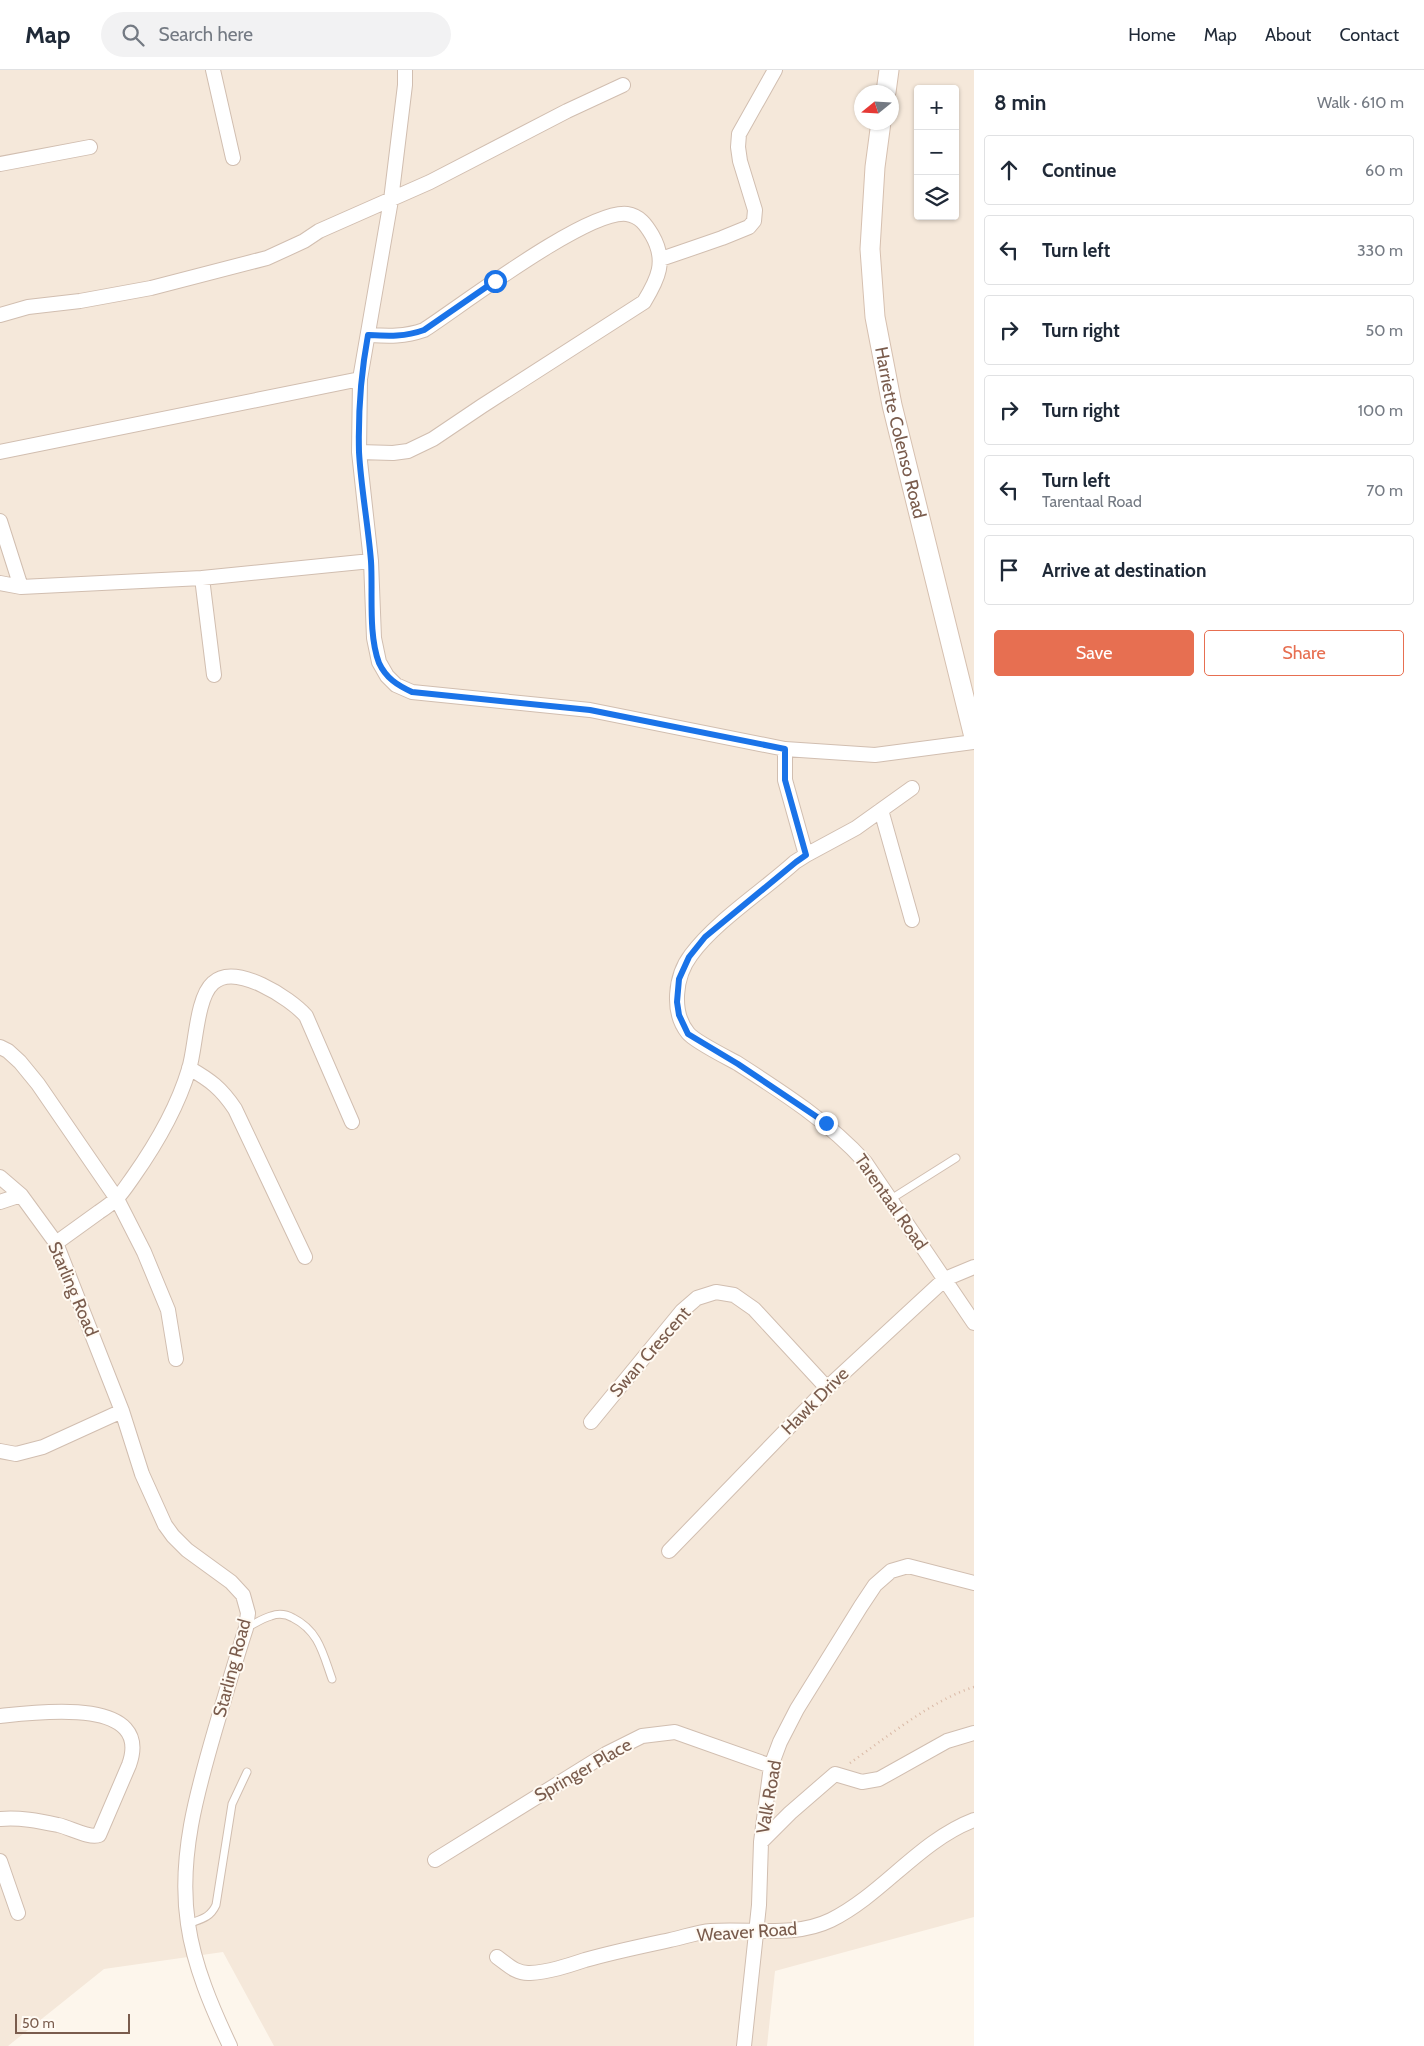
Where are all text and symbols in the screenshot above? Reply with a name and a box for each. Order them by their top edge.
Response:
search box [101,12,451,57]
text: Map [25,20,71,49]
icon: search [119,21,147,49]
text: Search here [159,23,253,46]
text: Home [1128,24,1176,46]
text: Map [1204,24,1237,46]
text: About [1265,24,1311,46]
text: Contact [1339,24,1399,46]
north arrow [854,85,899,130]
map controls [914,85,959,220]
button: + [914,85,959,130]
text: 8 min [994,90,1046,115]
text: Walk · 610 m [1317,93,1404,112]
button: − [914,130,959,175]
icon: ahead [995,156,1023,184]
text: Continue [1042,159,1116,182]
text: 60 m [1365,161,1403,180]
button: layers [914,175,959,220]
icon: left [995,236,1023,264]
text: Turn left [1042,239,1110,262]
text: 330 m [1357,241,1403,260]
route start [484,270,507,293]
icon: right [995,316,1023,344]
text: Turn right [1042,319,1120,342]
text: 50 m [1366,321,1403,340]
street label: Harriette Colenso Road [870,345,931,521]
icon: right [995,396,1023,424]
text: Turn right [1042,399,1120,422]
text: 100 m [1358,401,1403,420]
text: Turn left [1042,469,1110,492]
icon: left [995,476,1023,504]
text: 70 m [1366,481,1403,500]
text: Tarentaal Road [1042,492,1142,511]
icon: arrive [995,556,1023,584]
text: Arrive at destination [1042,559,1206,582]
button: Save [994,630,1194,676]
button: Share [1204,630,1404,676]
route end [815,1112,838,1135]
street label: Tarentaal Road [850,1150,932,1254]
street label: Starling Road [43,1238,103,1340]
street label: Swan Crescent [605,1302,695,1402]
street label: Hawk Drive [777,1363,853,1439]
street label: Starling Road [208,1616,256,1720]
street label: Springer Place [531,1733,635,1807]
street label: Valk Road [752,1758,786,1836]
street label: Weaver Road [696,1918,798,1946]
scale bar [15,2011,130,2034]
text: 50 m [22,2014,55,2032]

